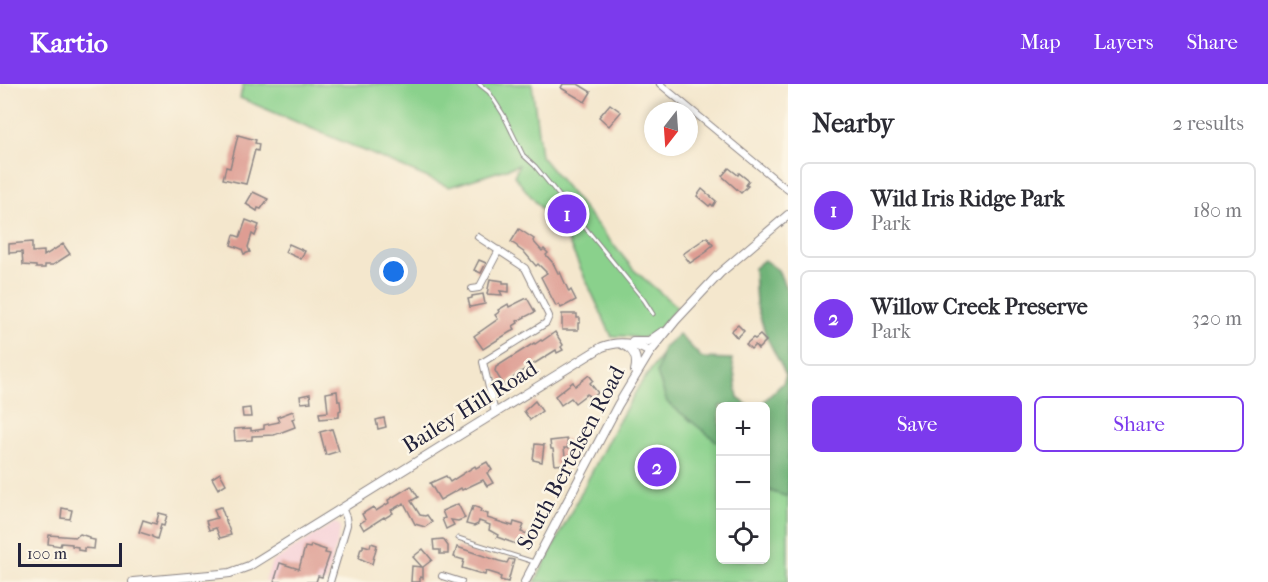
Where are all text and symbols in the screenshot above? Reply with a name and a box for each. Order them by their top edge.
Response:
text: Kartio [30,26,108,59]
text: Map [1020,30,1061,54]
text: Layers [1094,30,1153,54]
text: Share [1186,30,1238,54]
north arrow [644,102,698,156]
text: Nearby [812,108,894,139]
text: 2 results [1173,112,1244,135]
text: Wild Iris Ridge Park [871,186,1064,212]
pin: 1 [548,192,586,236]
text: 1 [830,199,837,222]
text: 180 m [1193,199,1242,222]
text: Park [871,212,911,235]
your location [379,257,408,286]
text: Willow Creek Preserve [871,294,1088,320]
text: 2 [828,307,839,330]
text: 320 m [1192,307,1242,330]
text: Park [871,320,911,343]
street label: Bailey Hill Road [398,355,543,459]
street label: South Bertelsen Road [512,361,631,554]
button: Save [812,396,1022,452]
button: Share [1034,396,1244,452]
map controls [716,402,770,564]
button: + [716,402,770,456]
pin: 2 [638,444,676,490]
button: − [716,456,770,510]
button: locate [716,510,770,564]
scale bar [18,540,122,568]
text: 100 m [27,544,67,563]

